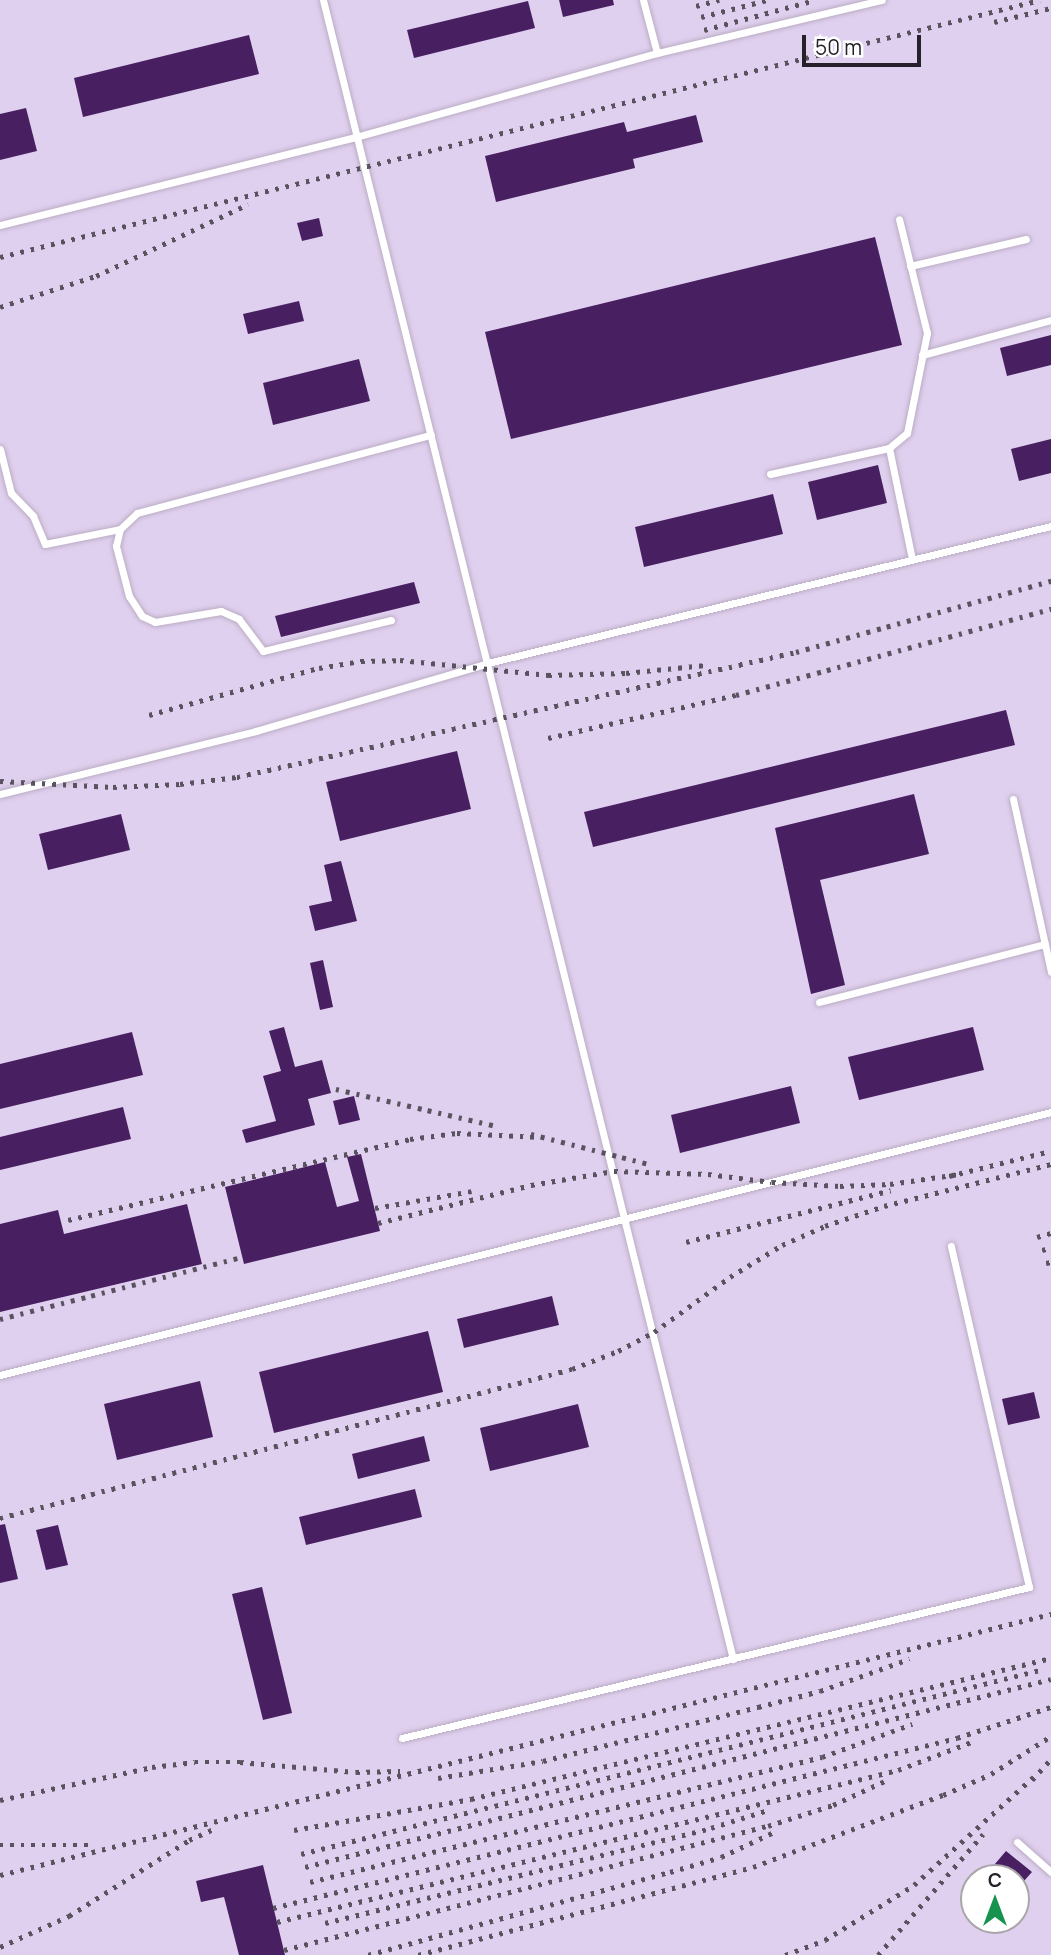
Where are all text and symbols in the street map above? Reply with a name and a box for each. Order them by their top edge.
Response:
scale bar [806,21,925,65]
text: 50 m [815,33,862,61]
north arrow [960,1864,1030,1934]
text: С [988,1867,1002,1893]

